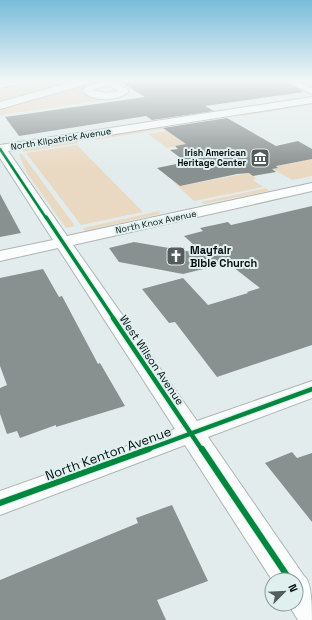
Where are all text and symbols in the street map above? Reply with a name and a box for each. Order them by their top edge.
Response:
street label: North Kilpatrick Avenue [10,125,112,153]
place label: Irish American Heritage Center [177,147,246,169]
museum icon: Irish American Heritage Center [249,147,271,169]
street label: North Knox Avenue [114,208,198,236]
place label: Mayfair Bible Church [190,243,257,270]
church icon: Mayfair Bible Church [165,245,187,267]
street label: West Wilson Avenue [117,312,187,408]
street label: North Kenton Avenue [43,423,173,484]
north arrow [264,572,304,612]
text: N [285,582,301,594]

